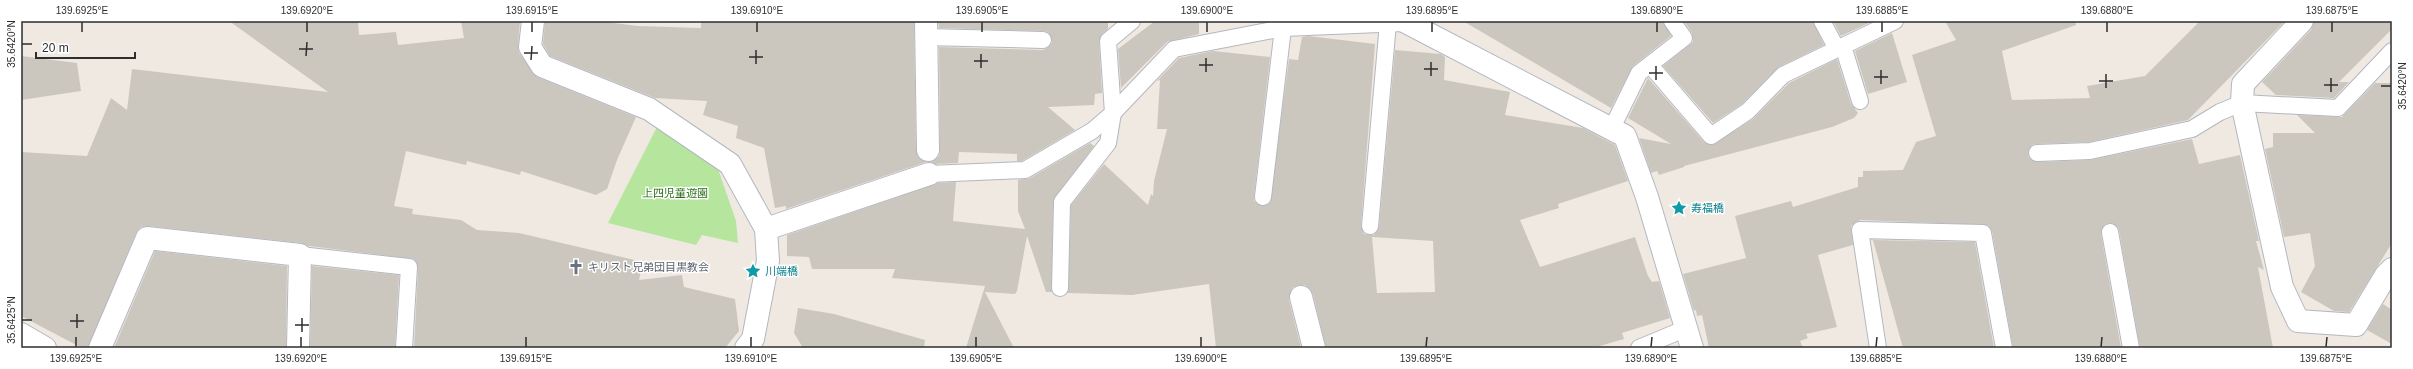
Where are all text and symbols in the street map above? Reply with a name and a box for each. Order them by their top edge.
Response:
text: 139.6925°E [56,5,109,16]
text: 139.6920°E [281,5,334,16]
text: 139.6915°E [506,5,559,16]
text: 139.6910°E [731,5,784,16]
text: 139.6905°E [956,5,1009,16]
text: 139.6900°E [1181,5,1234,16]
text: 139.6895°E [1406,5,1459,16]
text: 139.6890°E [1631,5,1684,16]
text: 139.6885°E [1856,5,1909,16]
text: 139.6880°E [2081,5,2134,16]
text: 139.6875°E [2306,5,2359,16]
text: 35.6420°N [6,20,17,68]
scale bar [36,34,135,60]
text: 20 m [42,41,69,55]
text: 35.6420°N [2397,62,2408,110]
park label: 上四児童遊園 [642,187,708,199]
place icon: 寿福橋 [1670,199,1688,217]
place label: 寿福橋 [1691,202,1724,214]
church icon: キリスト兄弟団目黒教会 [567,258,585,276]
place label: キリスト兄弟団目黒教会 [588,261,709,273]
place icon: 川端橋 [744,262,762,280]
place label: 川端橋 [765,265,798,277]
text: 35.6425°N [6,296,17,344]
text: 139.6925°E [50,353,103,364]
text: 139.6920°E [275,353,328,364]
text: 139.6915°E [500,353,553,364]
text: 139.6910°E [725,353,778,364]
text: 139.6905°E [950,353,1003,364]
text: 139.6900°E [1175,353,1228,364]
text: 139.6895°E [1400,353,1453,364]
text: 139.6890°E [1625,353,1678,364]
text: 139.6885°E [1850,353,1903,364]
text: 139.6880°E [2075,353,2128,364]
text: 139.6875°E [2300,353,2353,364]

